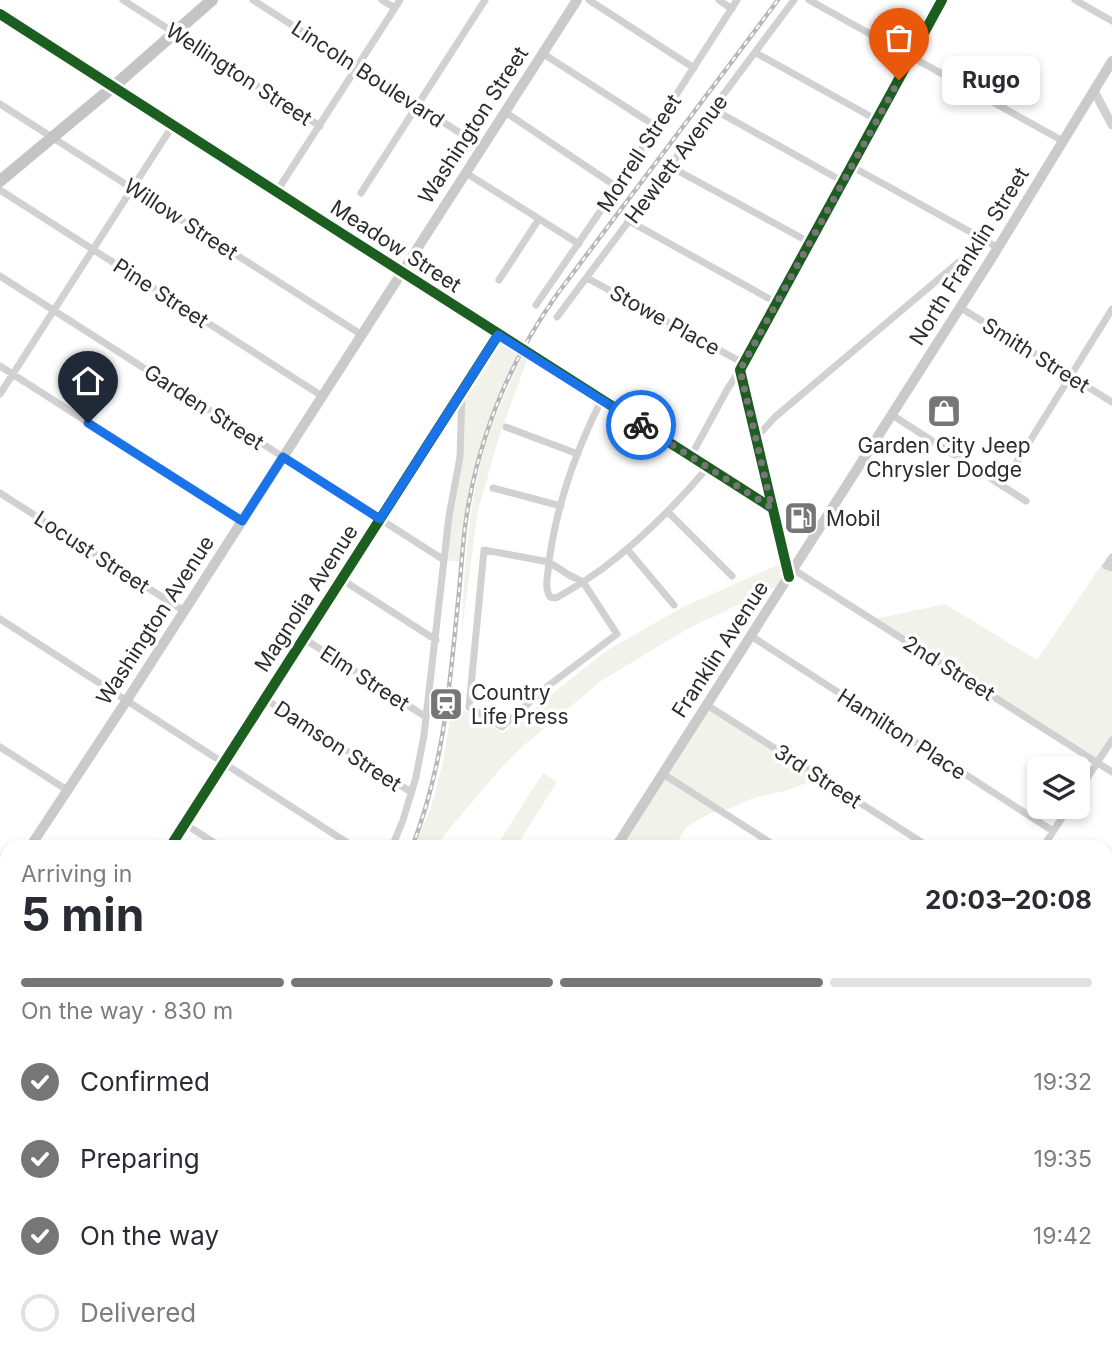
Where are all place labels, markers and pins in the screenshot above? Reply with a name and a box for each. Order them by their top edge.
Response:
pin [869,8,929,80]
callout: Rugo [941,56,1039,104]
pin [58,351,118,423]
shop icon: Garden City Jeep Chrysler Dodge [925,392,963,430]
place label: Garden City Jeep Chrysler Dodge [857,433,1031,482]
fuel station icon: Mobil [782,499,820,537]
place label: Mobil [826,506,881,531]
place label: Country Life Press [471,680,569,729]
station icon: Country Life Press [427,685,465,723]

